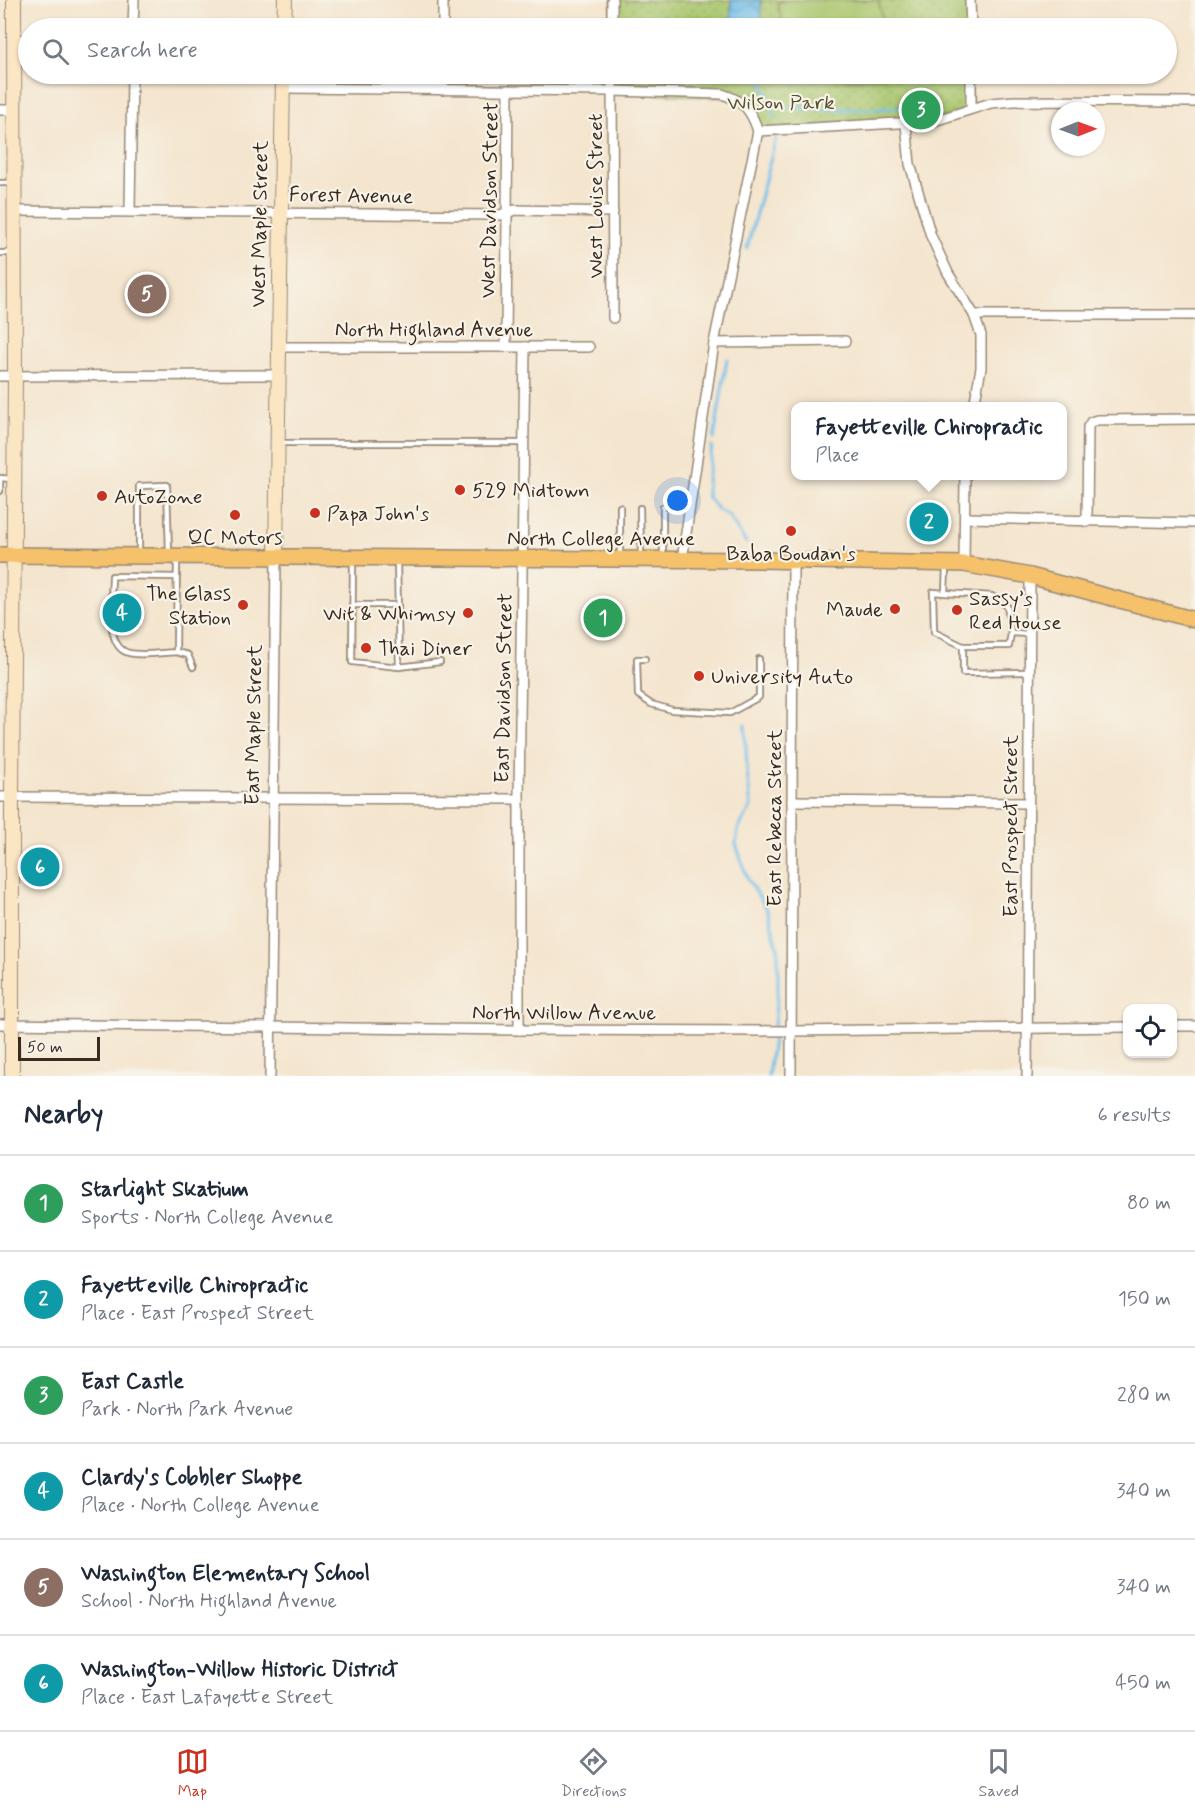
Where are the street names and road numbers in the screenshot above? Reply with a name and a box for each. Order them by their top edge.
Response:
street label: West Davidson Street [474,102,506,298]
street label: West Louise Street [582,113,610,279]
street label: West Maple Street [245,140,275,308]
street label: Forest Avenue [289,181,413,211]
street label: North Highland Avenue [335,316,533,346]
street label: North College Avenue [507,525,695,553]
street label: East Davidson Street [488,593,520,783]
street label: East Maple Street [239,644,269,806]
street label: East Rebecca Street [761,728,789,907]
street label: East Prospect Street [997,734,1025,917]
street label: North Willow Avenue [472,999,656,1027]

